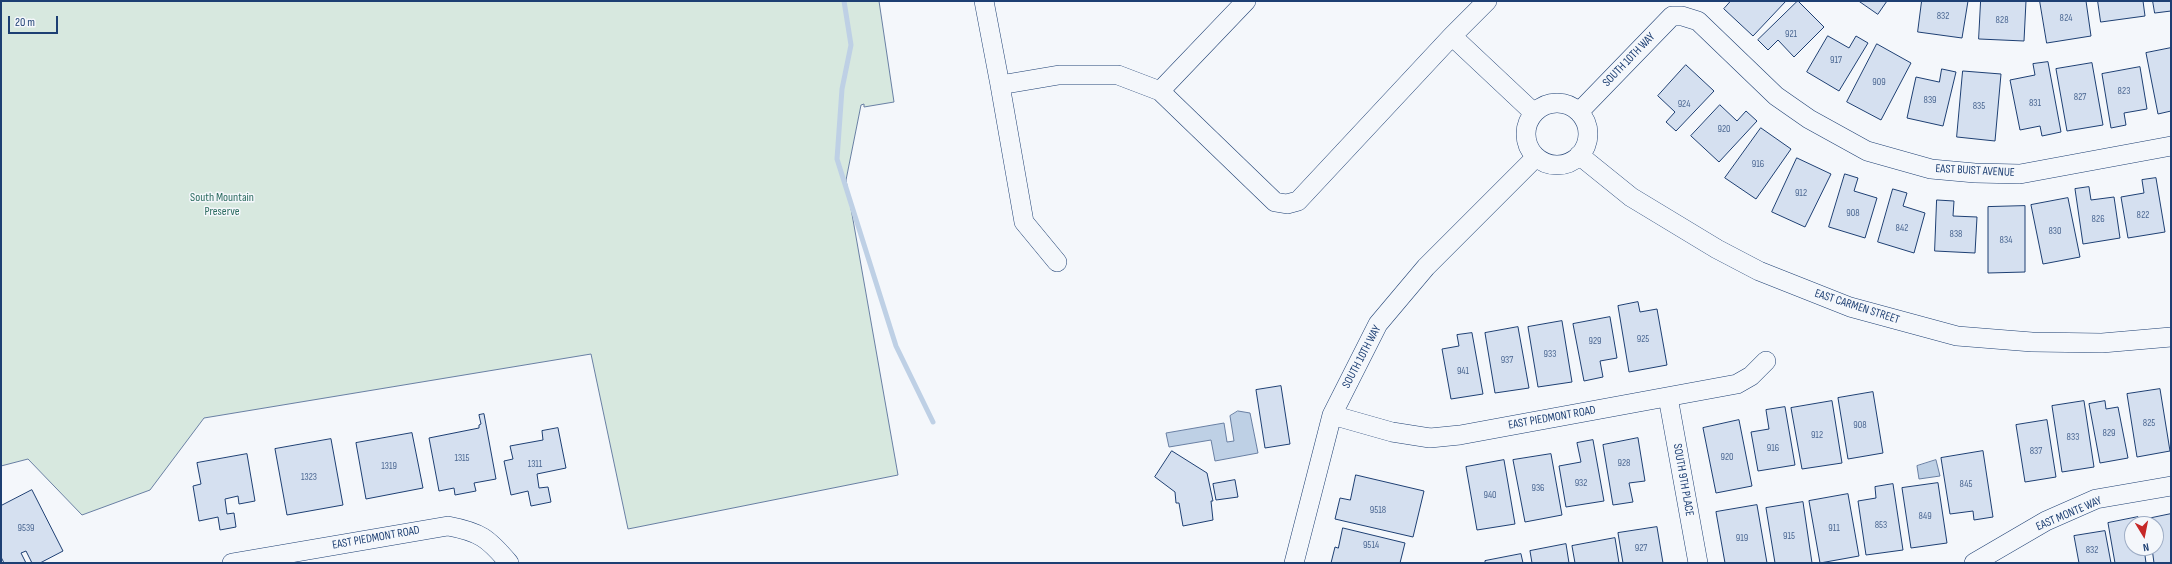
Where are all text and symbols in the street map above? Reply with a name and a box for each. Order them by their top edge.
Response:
scale bar [10,8,60,34]
house number: 832 [1937,10,1949,22]
house number: 824 [2060,12,2072,24]
house number: 828 [1995,14,2009,26]
text: 20 m [15,15,35,30]
house number: 921 [1785,28,1797,40]
street label: SOUTH 10TH WAY [1600,30,1658,90]
house number: 917 [1830,54,1842,66]
house number: 909 [1872,76,1886,88]
house number: 823 [2118,85,2130,97]
house number: 827 [2074,91,2086,103]
house number: 839 [1924,94,1936,106]
house number: 831 [2029,97,2041,109]
house number: 924 [1678,98,1690,110]
house number: 835 [1973,100,1985,112]
house number: 920 [1717,123,1731,135]
house number: 916 [1752,158,1764,170]
street label: EAST BUIST AVENUE [1935,162,2015,180]
house number: 912 [1795,187,1807,199]
park label: South Mountain Preserve [190,191,254,219]
house number: 908 [1846,207,1860,219]
house number: 822 [2137,209,2149,221]
house number: 826 [2091,213,2105,225]
house number: 842 [1896,222,1908,234]
house number: 830 [2048,225,2062,237]
house number: 838 [1950,228,1962,240]
house number: 834 [2000,234,2012,246]
street label: EAST CARMEN STREET [1813,286,1901,328]
street label: SOUTH 10TH WAY [1339,323,1385,391]
house number: 925 [1637,333,1649,345]
house number: 929 [1589,335,1601,347]
house number: 933 [1544,348,1556,360]
house number: 937 [1501,354,1513,366]
house number: 941 [1457,365,1469,377]
street label: EAST PIEDMONT ROAD [1507,403,1597,433]
house number: 825 [2143,417,2155,429]
house number: 908 [1853,419,1867,431]
house number: 829 [2102,427,2116,439]
house number: 912 [1811,429,1823,441]
house number: 833 [2067,431,2079,443]
house number: 916 [1767,442,1779,454]
street label: SOUTH 9TH PLACE [1670,443,1696,517]
house number: 837 [2030,445,2042,457]
house number: 920 [1720,451,1734,463]
house number: 1315 [454,452,470,464]
house number: 928 [1618,457,1630,469]
house number: 1311 [528,458,542,470]
house number: 1319 [381,460,397,472]
house number: 1323 [301,471,317,483]
house number: 932 [1575,477,1587,489]
house number: 845 [1960,478,1972,490]
house number: 936 [1532,482,1544,494]
house number: 940 [1483,489,1497,501]
street label: EAST MONTE WAY [2034,494,2104,534]
house number: 9518 [1370,504,1386,516]
house number: 849 [1918,510,1932,522]
north arrow [2124,516,2164,556]
house number: 853 [1875,519,1887,531]
house number: 9539 [17,522,35,534]
house number: 911 [1828,522,1840,534]
street label: EAST PIEDMONT ROAD [331,523,421,553]
house number: 915 [1783,530,1795,542]
house number: 919 [1736,532,1748,544]
house number: 9514 [1363,539,1379,551]
text: N [2142,540,2150,554]
house number: 927 [1635,542,1647,554]
house number: 832 [2086,544,2098,556]

